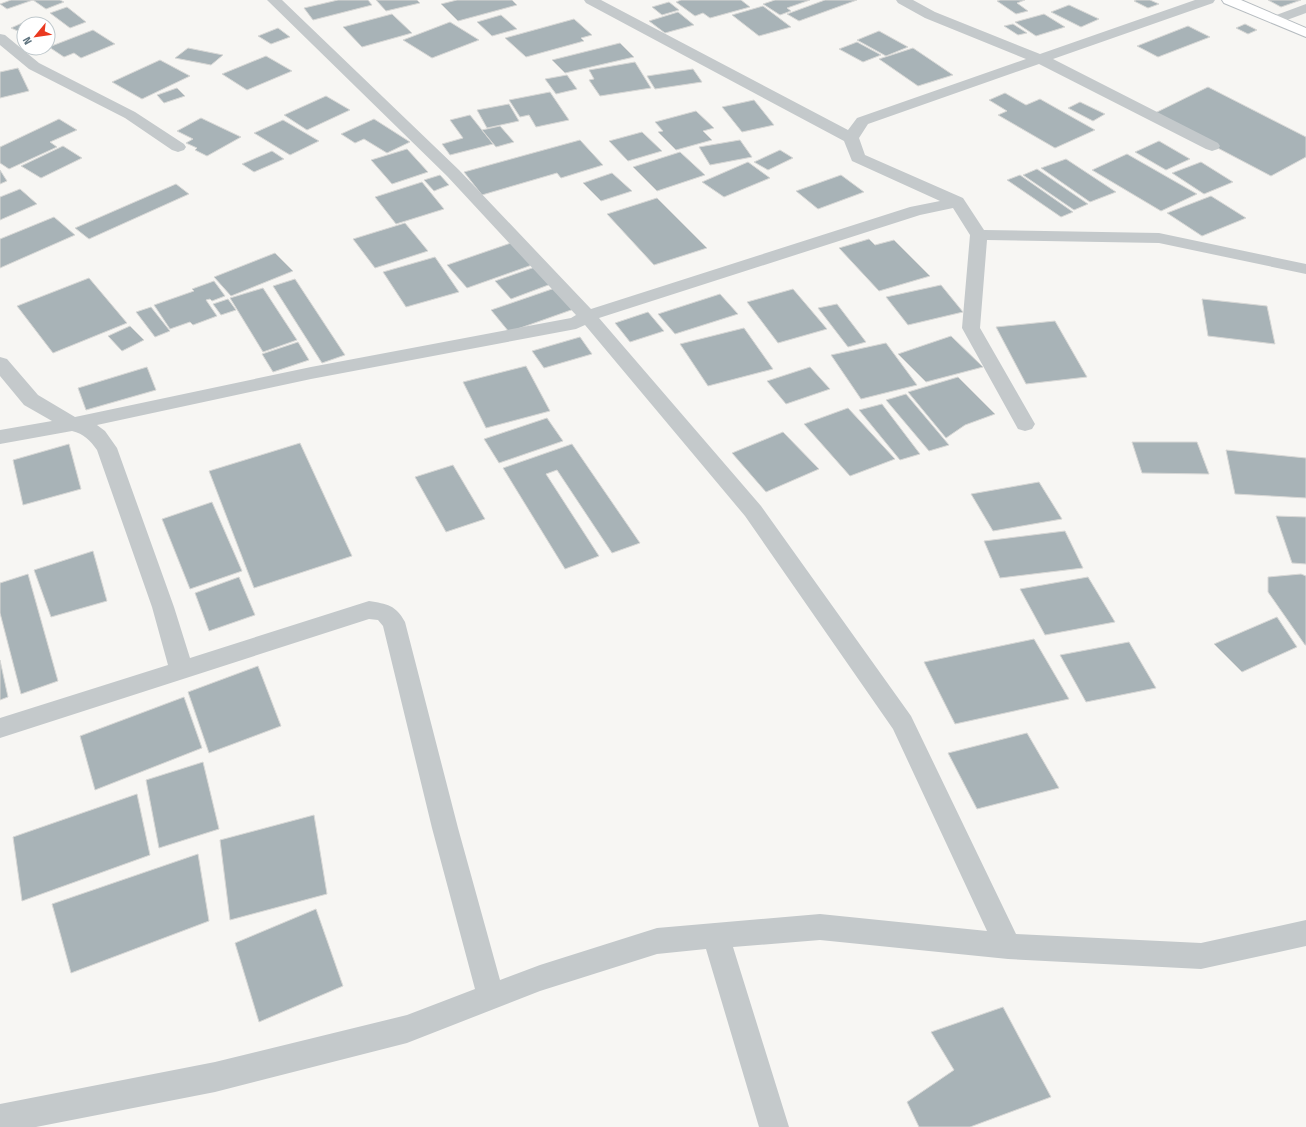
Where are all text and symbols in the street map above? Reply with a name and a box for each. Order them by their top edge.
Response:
north arrow [16,16,56,56]
text: N [20,35,35,47]

